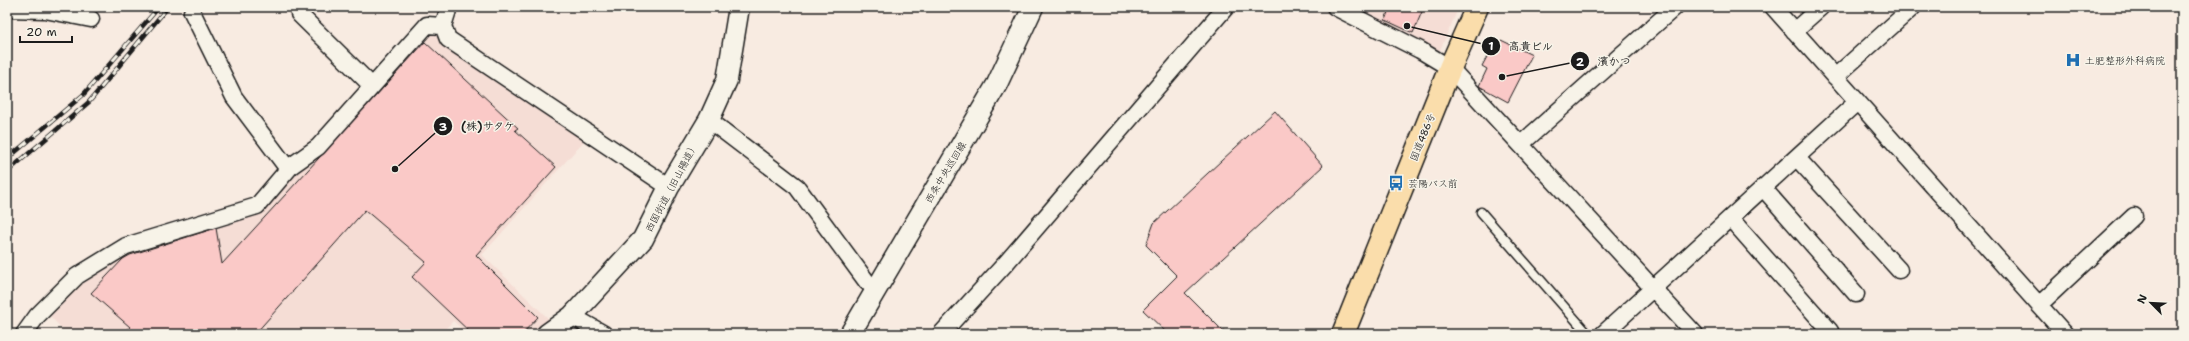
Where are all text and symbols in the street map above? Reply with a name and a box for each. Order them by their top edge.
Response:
scale bar [20,18,72,44]
text: 20 m [26,24,57,40]
callout: 高貴ビル [1481,35,1561,58]
text: 1 [1488,38,1494,54]
text: 高貴ビル [1509,39,1553,54]
callout: 濱かつ [1570,50,1639,73]
hospital icon: 土肥整形外科病院 [2064,51,2082,69]
text: 2 [1576,54,1585,70]
text: 濱かつ [1598,54,1631,69]
place label: 土肥整形外科病院 [2085,54,2165,67]
street label: 国道486号 [1407,111,1438,163]
callout: (株)サタケ [433,115,524,138]
text: 3 [439,119,447,135]
text: (株)サタケ [461,119,515,134]
street label: 西条中央巡回線 [922,139,969,206]
street label: 西国街道（旧山陽道） [642,140,701,234]
bus stop icon: 芸陽バス前 [1387,174,1405,192]
place label: 芸陽バス前 [1408,177,1458,190]
north arrow [2131,283,2171,323]
text: N [2134,292,2151,306]

